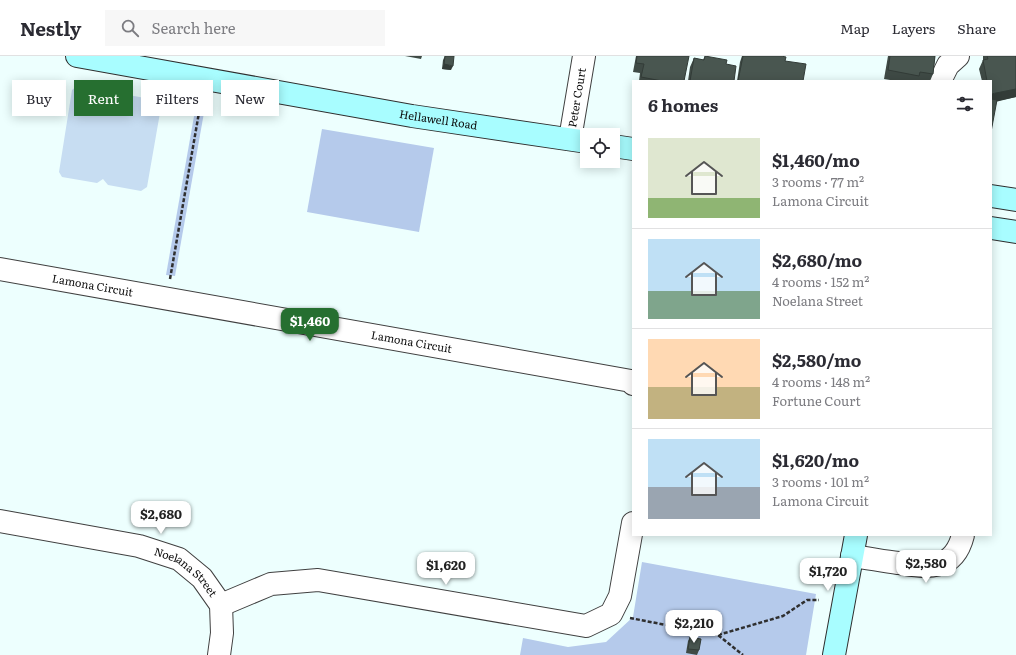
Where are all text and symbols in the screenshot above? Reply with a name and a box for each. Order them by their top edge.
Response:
search box [105,10,385,46]
text: Nestly [20,14,81,42]
text: Search here [151,16,236,39]
icon: search [119,17,141,39]
text: Map [840,18,870,38]
text: Layers [892,18,935,38]
text: Share [957,18,996,38]
street label: Peter Court [563,66,589,128]
chip: Buy [12,80,66,116]
chip: Rent [74,80,133,116]
chip: Filters [141,80,213,116]
chip: New [221,80,279,116]
text: 6 homes [648,92,718,117]
icon: filters [954,93,976,115]
street label: Hellawell Road [398,105,479,133]
map controls [580,128,620,168]
button: locate [580,128,620,168]
text: $1,460/mo [772,147,860,172]
icon: home [680,154,728,202]
text: 3 rooms · 77 m² [772,172,864,191]
text: Lamona Circuit [772,191,869,210]
text: $2,680/mo [772,247,862,272]
icon: home [680,255,728,303]
street label: Lamona Circuit [51,269,135,300]
text: 4 rooms · 152 m² [772,272,870,291]
text: Noelana Street [772,291,863,310]
pin: $1,460 [277,308,343,342]
text: $1,460 [290,311,330,330]
street label: Lamona Circuit [370,326,454,356]
text: $2,580/mo [772,347,861,372]
icon: home [680,355,728,403]
text: 4 rooms · 148 m² [772,372,870,391]
text: Fortune Court [772,391,861,410]
text: $1,620/mo [772,447,859,472]
icon: home [680,455,728,503]
text: 3 rooms · 101 m² [772,472,869,491]
text: Lamona Circuit [772,491,869,510]
pin: $2,680 [128,501,194,535]
text: $2,680 [140,504,182,523]
street label: Noelana Street [152,542,222,600]
pin: $2,580 [893,550,959,584]
pin: $1,620 [413,552,479,586]
text: $2,580 [905,553,947,572]
text: $1,620 [426,555,466,574]
pin: $1,720 [795,558,861,592]
text: $1,720 [809,561,847,580]
pin: $2,210 [661,610,727,644]
text: $2,210 [674,613,714,632]

